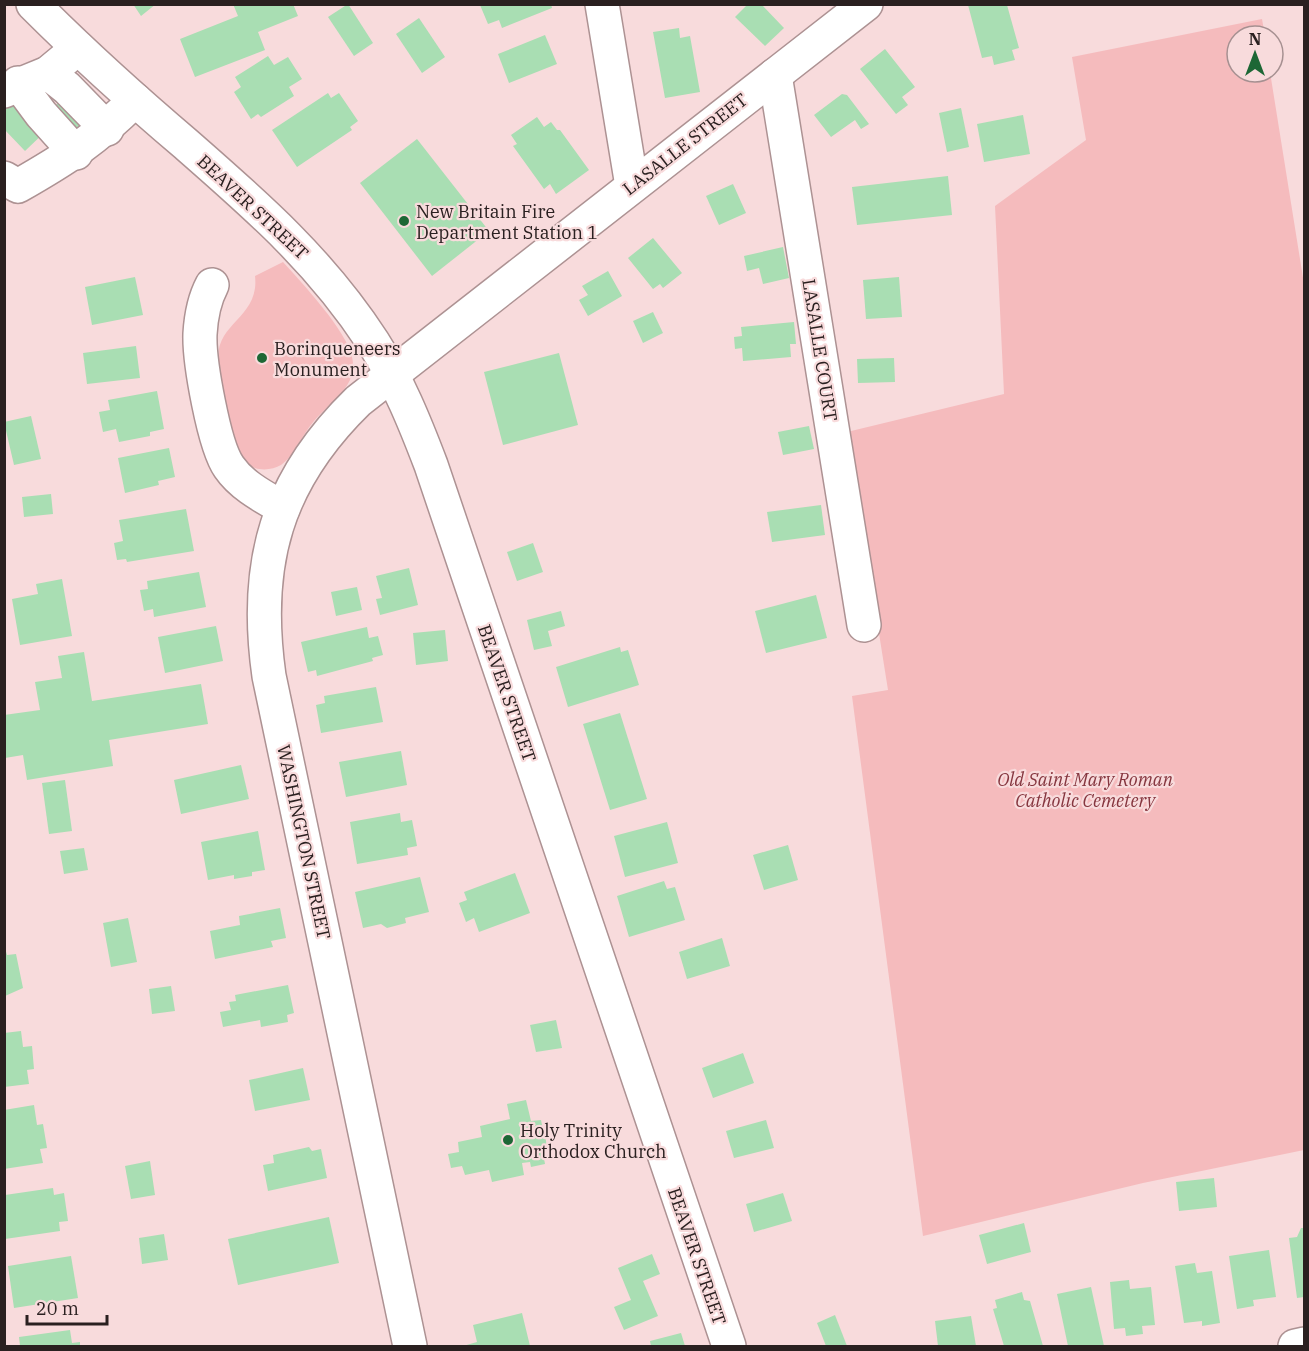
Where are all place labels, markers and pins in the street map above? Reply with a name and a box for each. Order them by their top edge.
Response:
place label: New Britain Fire Department Station 1 [416,200,598,244]
marker: New Britain Fire Department Station 1 [397,214,411,228]
place label: Borinqueneers Monument [274,337,400,381]
marker: Borinqueneers Monument [255,351,269,365]
place label: Holy Trinity Orthodox Church [520,1119,667,1163]
marker: Holy Trinity Orthodox Church [501,1133,515,1147]

